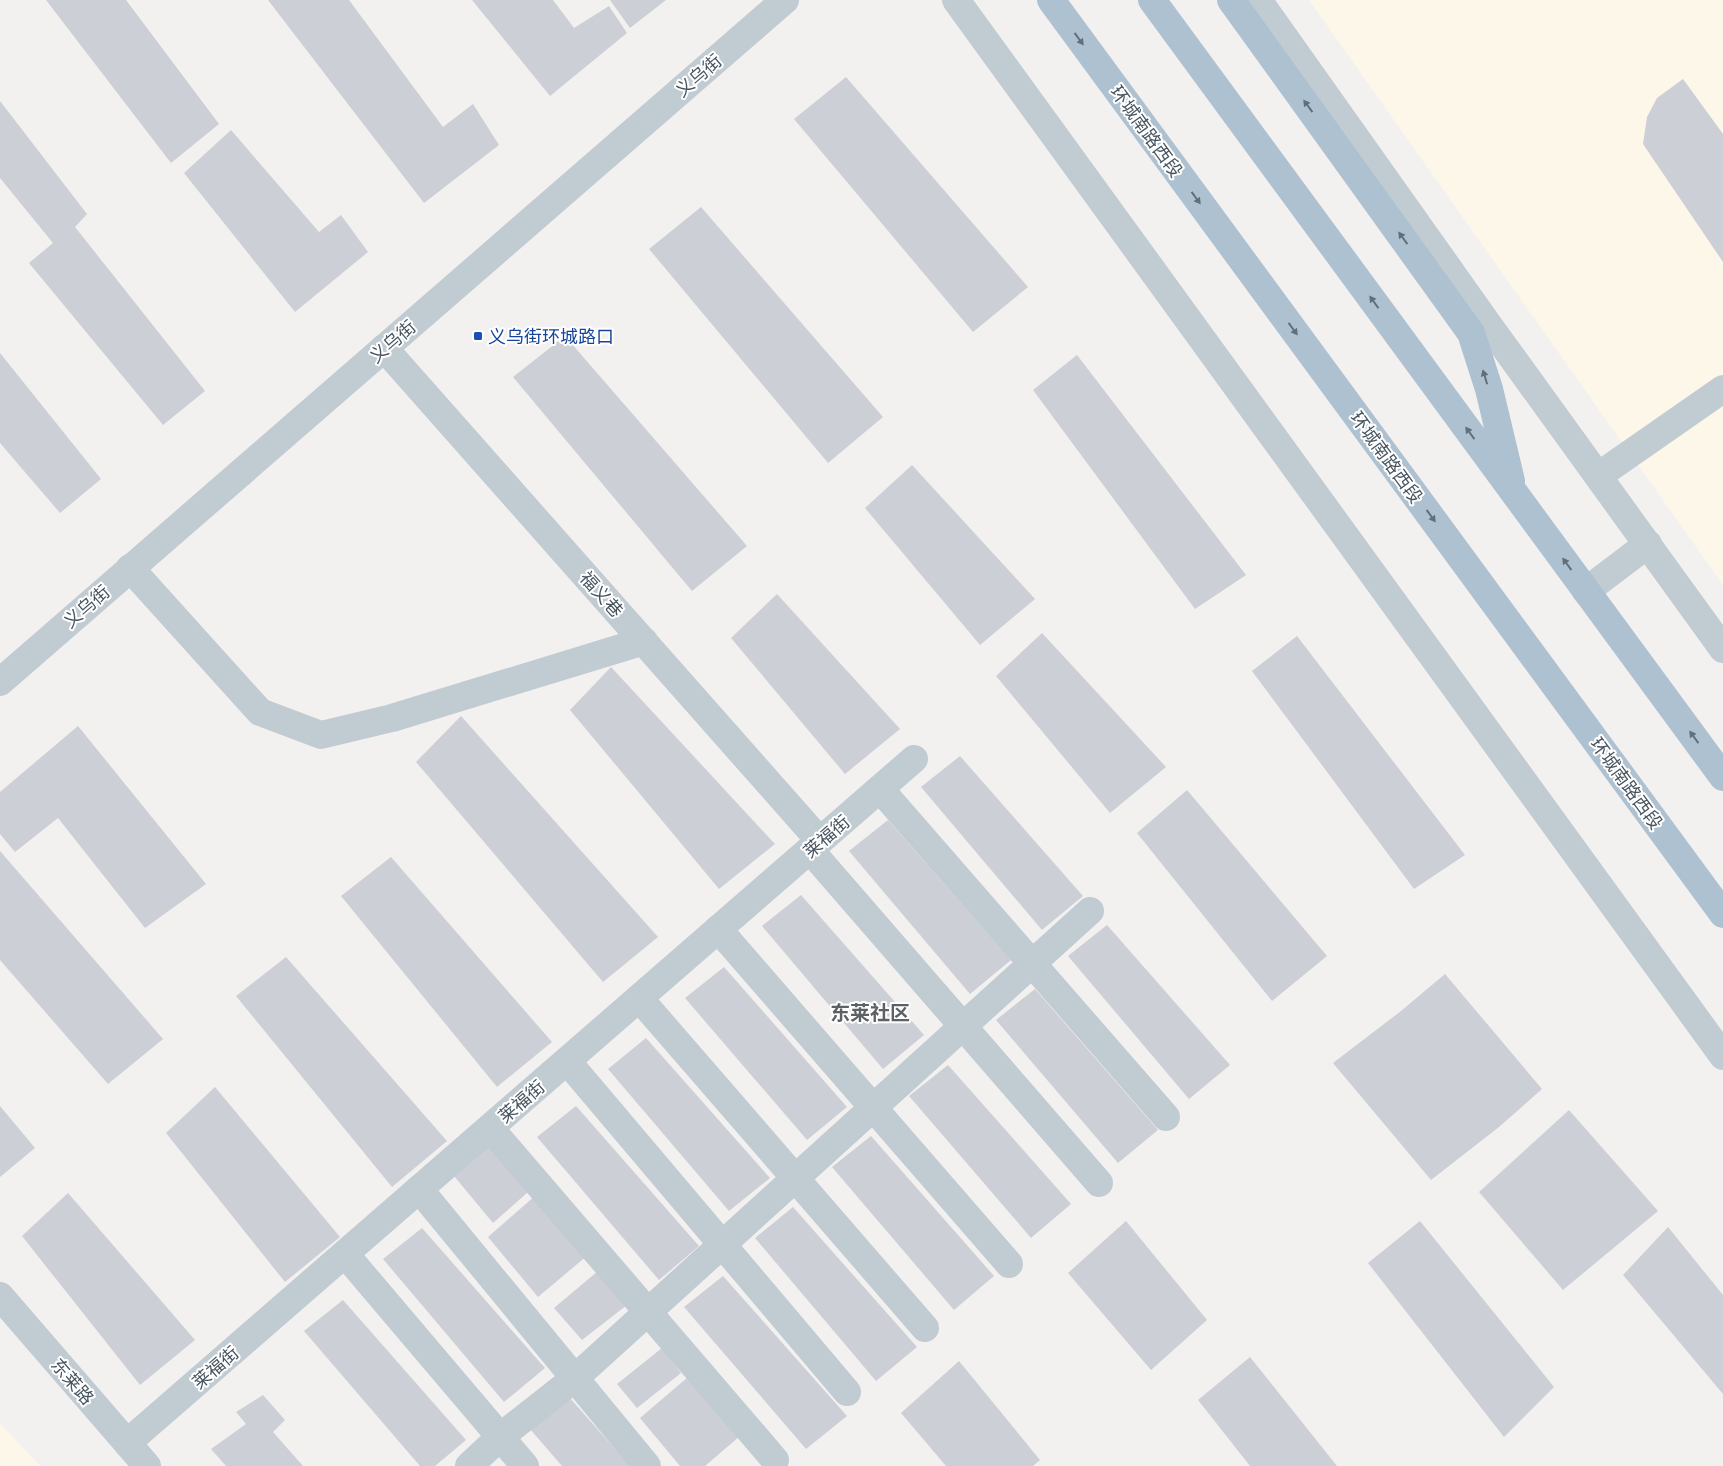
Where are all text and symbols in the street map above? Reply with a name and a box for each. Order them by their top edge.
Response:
one-way arrow [1074,32,1085,45]
street label: 义乌街 [670,48,726,102]
street label: 环城南路西段 [1106,80,1188,182]
one-way arrow [1303,100,1313,113]
one-way arrow [1191,191,1202,204]
one-way arrow [1398,231,1408,245]
one-way arrow [1369,295,1379,309]
street label: 义乌街 [364,314,420,368]
one-way arrow [1288,322,1298,336]
place label: 义乌街环城路口 [488,324,614,348]
marker: 义乌街环城路口 [472,330,484,342]
one-way arrow [1480,369,1488,384]
street label: 环城南路西段 [1346,406,1428,508]
one-way arrow [1465,427,1476,440]
one-way arrow [1425,510,1435,523]
one-way arrow [1561,558,1572,571]
street label: 福义巷 [575,566,629,622]
street label: 义乌街 [58,579,114,633]
one-way arrow [1689,730,1699,744]
street label: 环城南路西段 [1586,732,1668,834]
street label: 莱福街 [798,809,854,863]
district label: 东莱社区 [830,999,910,1026]
street label: 莱福街 [493,1074,549,1128]
street label: 莱福街 [187,1340,243,1394]
street label: 东莱路 [46,1353,100,1409]

